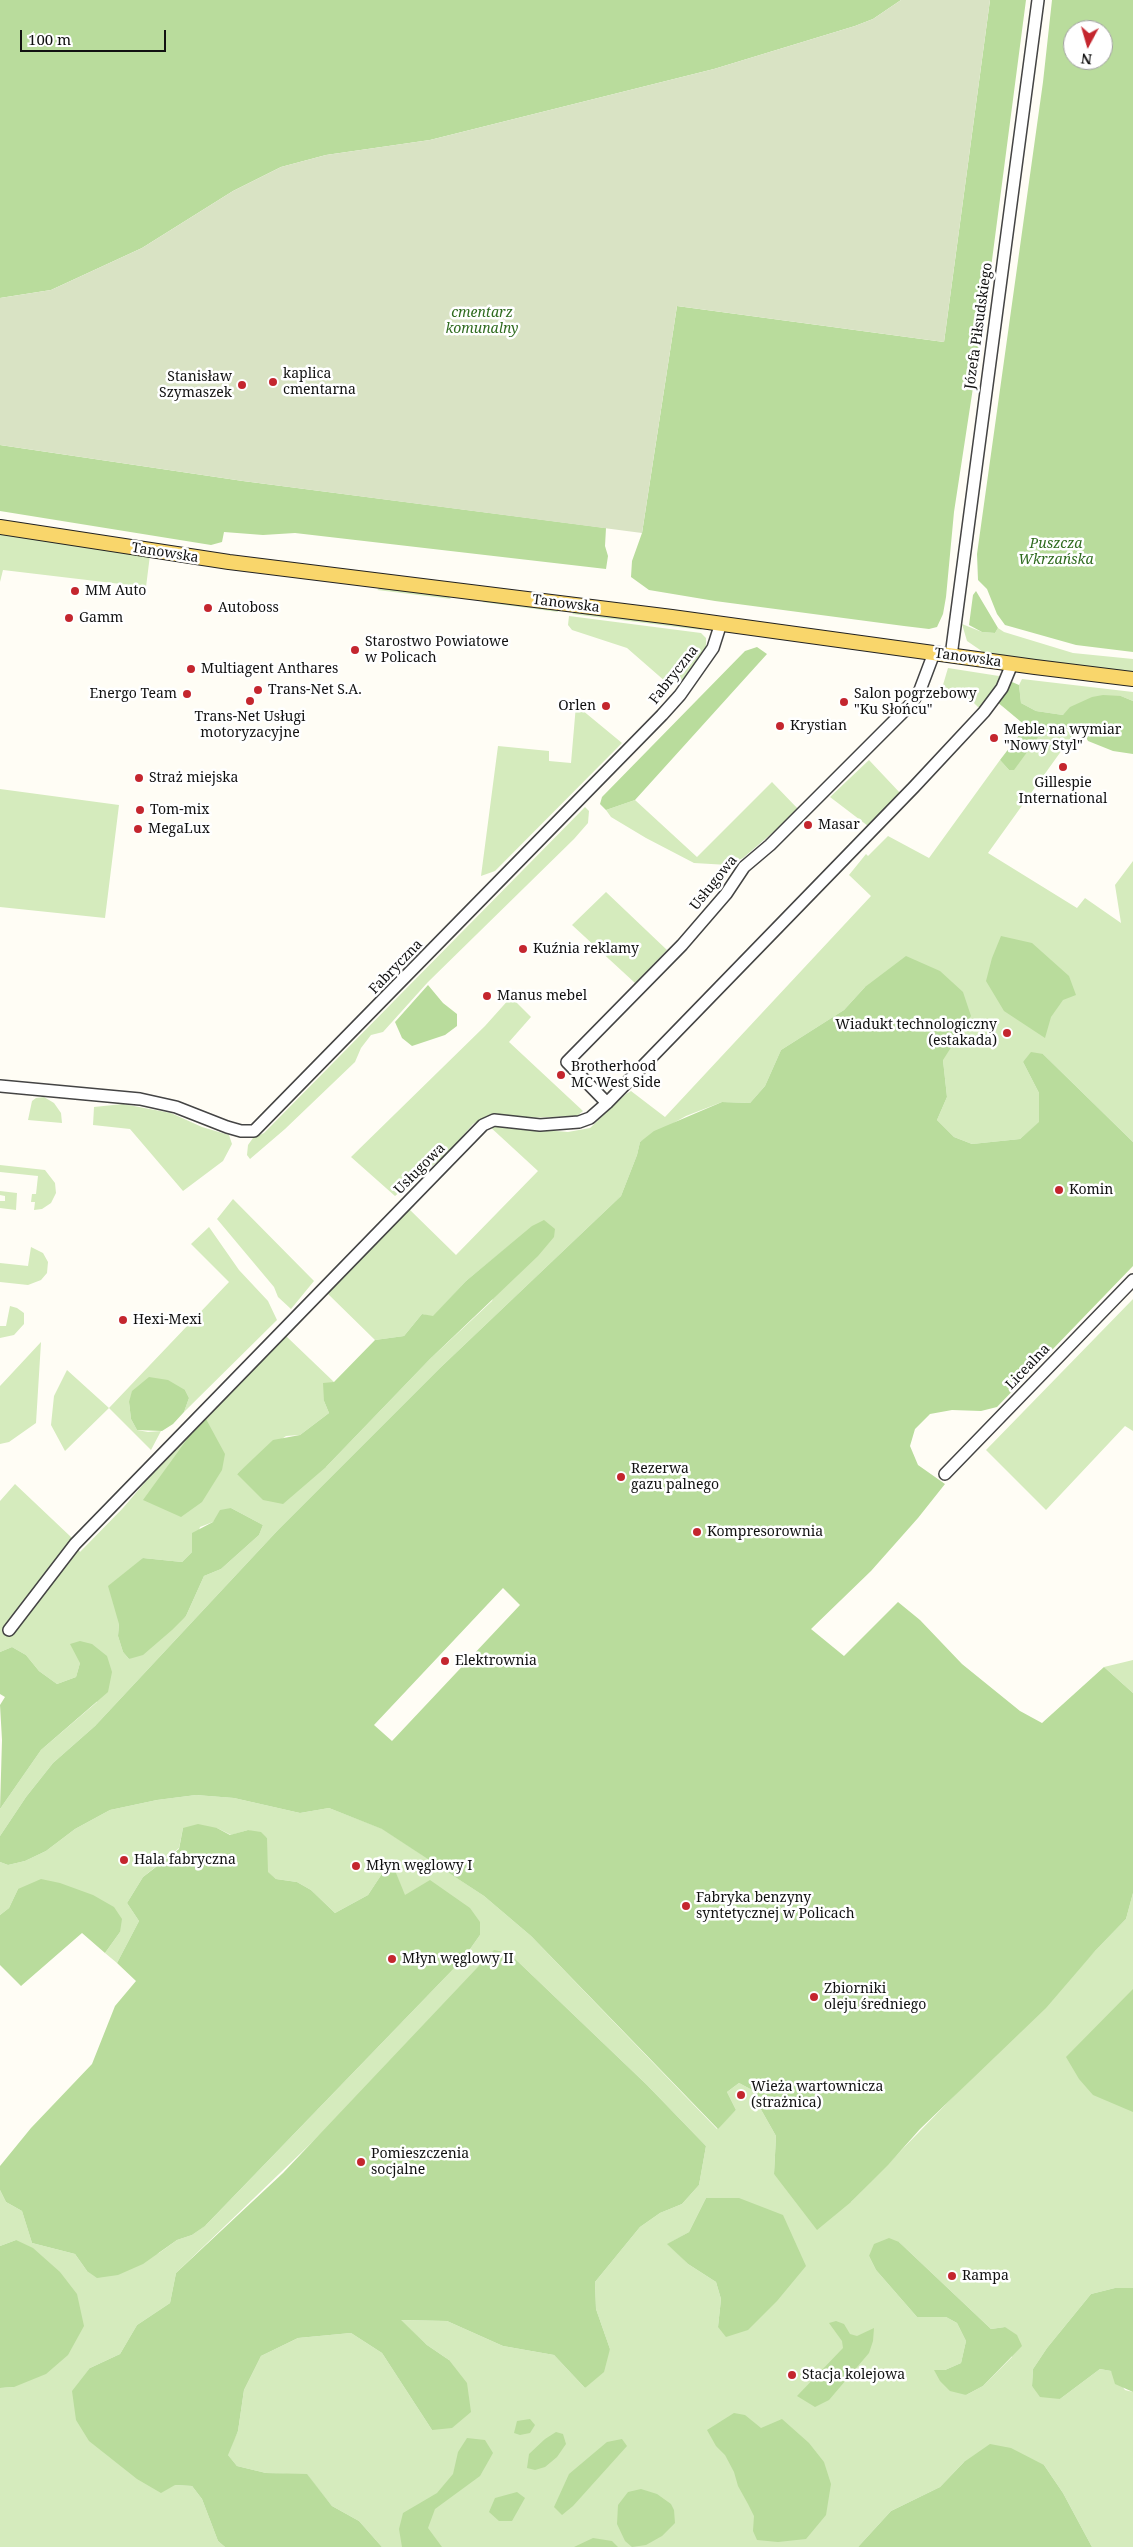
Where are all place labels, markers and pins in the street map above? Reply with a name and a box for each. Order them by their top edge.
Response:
place label: kaplica cmentarna [283,366,356,398]
place label: Stanisław Szymaszek [159,369,232,402]
marker: kaplica cmentarna [267,376,279,388]
marker: Stanisław Szymaszek [236,379,248,391]
place label: MM Auto [85,583,146,599]
marker: MM Auto [69,585,81,597]
place label: Autoboss [218,600,279,616]
marker: Autoboss [202,602,214,614]
place label: Gamm [79,610,123,626]
marker: Gamm [63,612,75,624]
place label: Starostwo Powiatowe w Policach [365,634,509,666]
marker: Starostwo Powiatowe w Policach [349,644,361,656]
place label: Multiagent Anthares [201,661,338,677]
marker: Multiagent Anthares [185,663,197,675]
place label: Trans-Net S.A. [268,682,362,698]
marker: Trans-Net S.A. [252,684,264,696]
place label: Energo Team [89,686,177,702]
place label: Salon pogrzebowy "Ku Słońcu" [854,686,977,719]
marker: Energo Team [181,688,193,700]
marker: Trans-Net Usługi motoryzacyjne [244,695,256,707]
marker: Salon pogrzebowy "Ku Słońcu" [838,696,850,708]
place label: Orlen [558,698,596,714]
marker: Orlen [600,700,612,712]
place label: Trans-Net Usługi motoryzacyjne [195,709,305,742]
place label: Krystian [790,718,847,734]
marker: Krystian [774,720,786,732]
place label: Meble na wymiar "Nowy Styl" [1004,722,1121,754]
marker: Meble na wymiar "Nowy Styl" [988,732,1000,744]
marker: Gillespie International [1057,761,1069,773]
place label: Straż miejska [149,770,238,786]
marker: Straż miejska [133,772,145,784]
place label: Gillespie International [1019,775,1107,808]
place label: Tom-mix [150,802,209,818]
marker: Tom-mix [134,804,146,816]
place label: Masar [818,817,860,833]
marker: Masar [802,819,814,831]
place label: MegaLux [148,821,210,837]
marker: MegaLux [132,823,144,835]
place label: Kuźnia reklamy [533,941,639,957]
marker: Kuźnia reklamy [517,943,529,955]
place label: Manus mebel [497,988,587,1004]
marker: Manus mebel [481,990,493,1002]
place label: Wiadukt technologiczny (estakada) [835,1017,997,1050]
marker: Wiadukt technologiczny (estakada) [1001,1027,1013,1039]
place label: Brotherhood MC West Side [571,1059,661,1092]
marker: Brotherhood MC West Side [555,1069,567,1081]
place label: Komin [1069,1182,1113,1198]
marker: Komin [1053,1184,1065,1196]
place label: Hexi-Mexi [133,1312,202,1328]
marker: Hexi-Mexi [117,1314,129,1326]
place label: Rezerwa gazu palnego [631,1461,719,1494]
marker: Rezerwa gazu palnego [615,1471,627,1483]
place label: Kompresorownia [707,1524,823,1540]
marker: Kompresorownia [691,1526,703,1538]
place label: Elektrownia [455,1653,537,1669]
marker: Elektrownia [439,1655,451,1667]
place label: Hala fabryczna [134,1852,236,1868]
marker: Hala fabryczna [118,1854,130,1866]
place label: Młyn węglowy I [366,1858,473,1874]
marker: Młyn węglowy I [350,1860,362,1872]
place label: Fabryka benzyny syntetycznej w Policach [696,1890,855,1922]
marker: Fabryka benzyny syntetycznej w Policach [680,1900,692,1912]
place label: Młyn węglowy II [402,1951,514,1967]
marker: Młyn węglowy II [386,1953,398,1965]
place label: Zbiorniki oleju średniego [824,1981,926,2014]
marker: Zbiorniki oleju średniego [808,1991,820,2003]
place label: Wieża wartownicza (strażnica) [751,2079,883,2112]
marker: Wieża wartownicza (strażnica) [735,2089,747,2101]
place label: Pomieszczenia socjalne [371,2146,469,2178]
marker: Pomieszczenia socjalne [355,2156,367,2168]
place label: Rampa [962,2268,1009,2284]
marker: Rampa [946,2270,958,2282]
place label: Stacja kolejowa [802,2367,905,2383]
marker: Stacja kolejowa [786,2369,798,2381]

